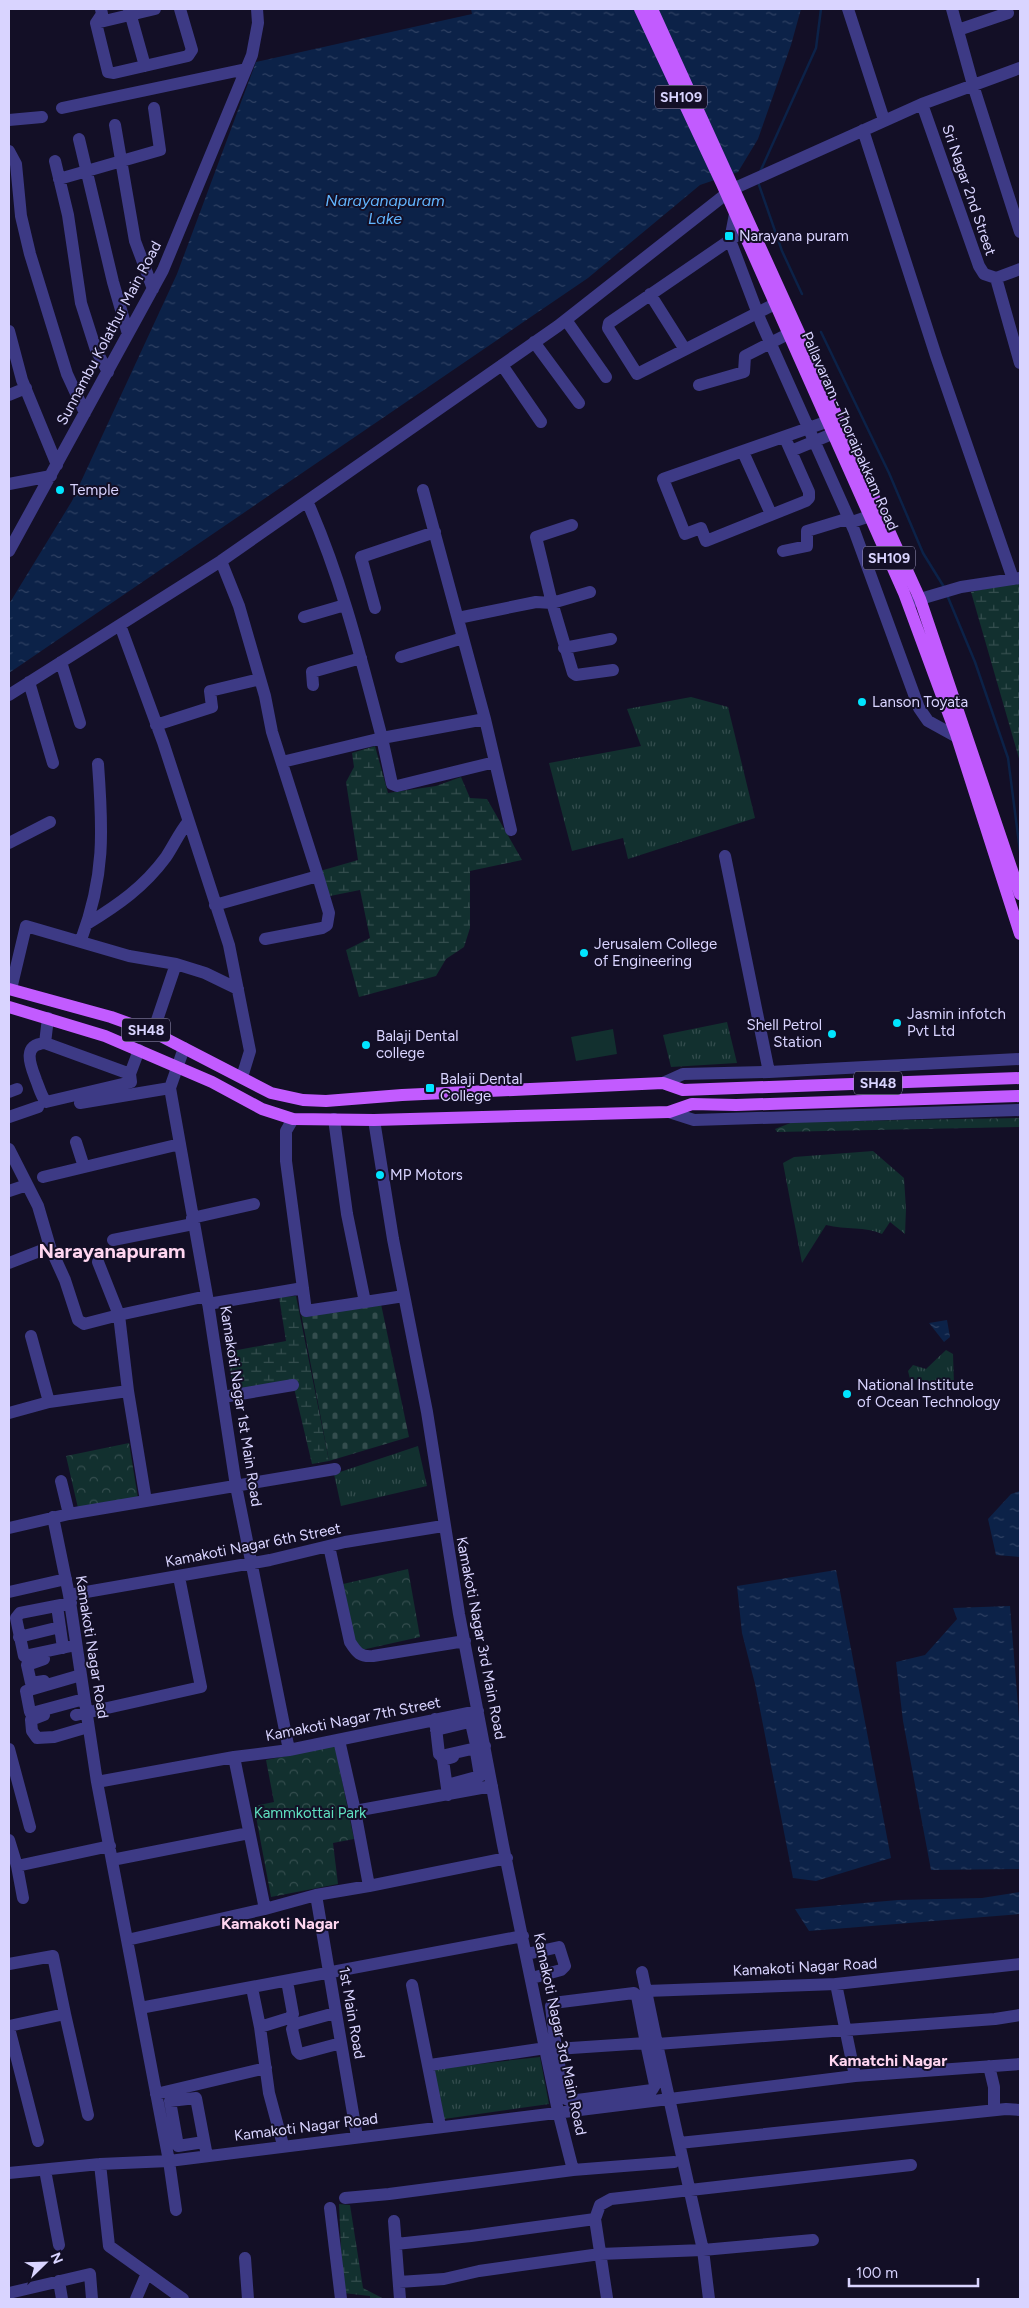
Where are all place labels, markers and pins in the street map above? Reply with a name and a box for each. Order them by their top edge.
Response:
place label: Narayana puram [739,227,849,245]
marker: Narayana puram [723,230,735,242]
place label: Temple [70,481,119,499]
marker: Temple [54,484,66,496]
place label: Lanson Toyata [872,693,968,711]
marker: Lanson Toyata [856,696,868,708]
place label: Jerusalem College of Engineering [594,935,717,970]
marker: Jerusalem College of Engineering [578,947,590,959]
place label: Jasmin infotch Pvt Ltd [907,1005,1006,1040]
place label: Shell Petrol Station [746,1016,822,1051]
marker: Jasmin infotch Pvt Ltd [891,1017,903,1029]
place label: Balaji Dental college [376,1027,458,1062]
marker: Shell Petrol Station [826,1028,838,1040]
marker: Balaji Dental college [360,1039,372,1051]
place label: Balaji Dental College [440,1070,522,1105]
marker: Balaji Dental College [424,1082,436,1094]
place label: MP Motors [390,1166,463,1184]
marker: MP Motors [374,1169,386,1181]
place label: National Institute of Ocean Technology [857,1376,1001,1411]
marker: National Institute of Ocean Technology [841,1388,853,1400]

